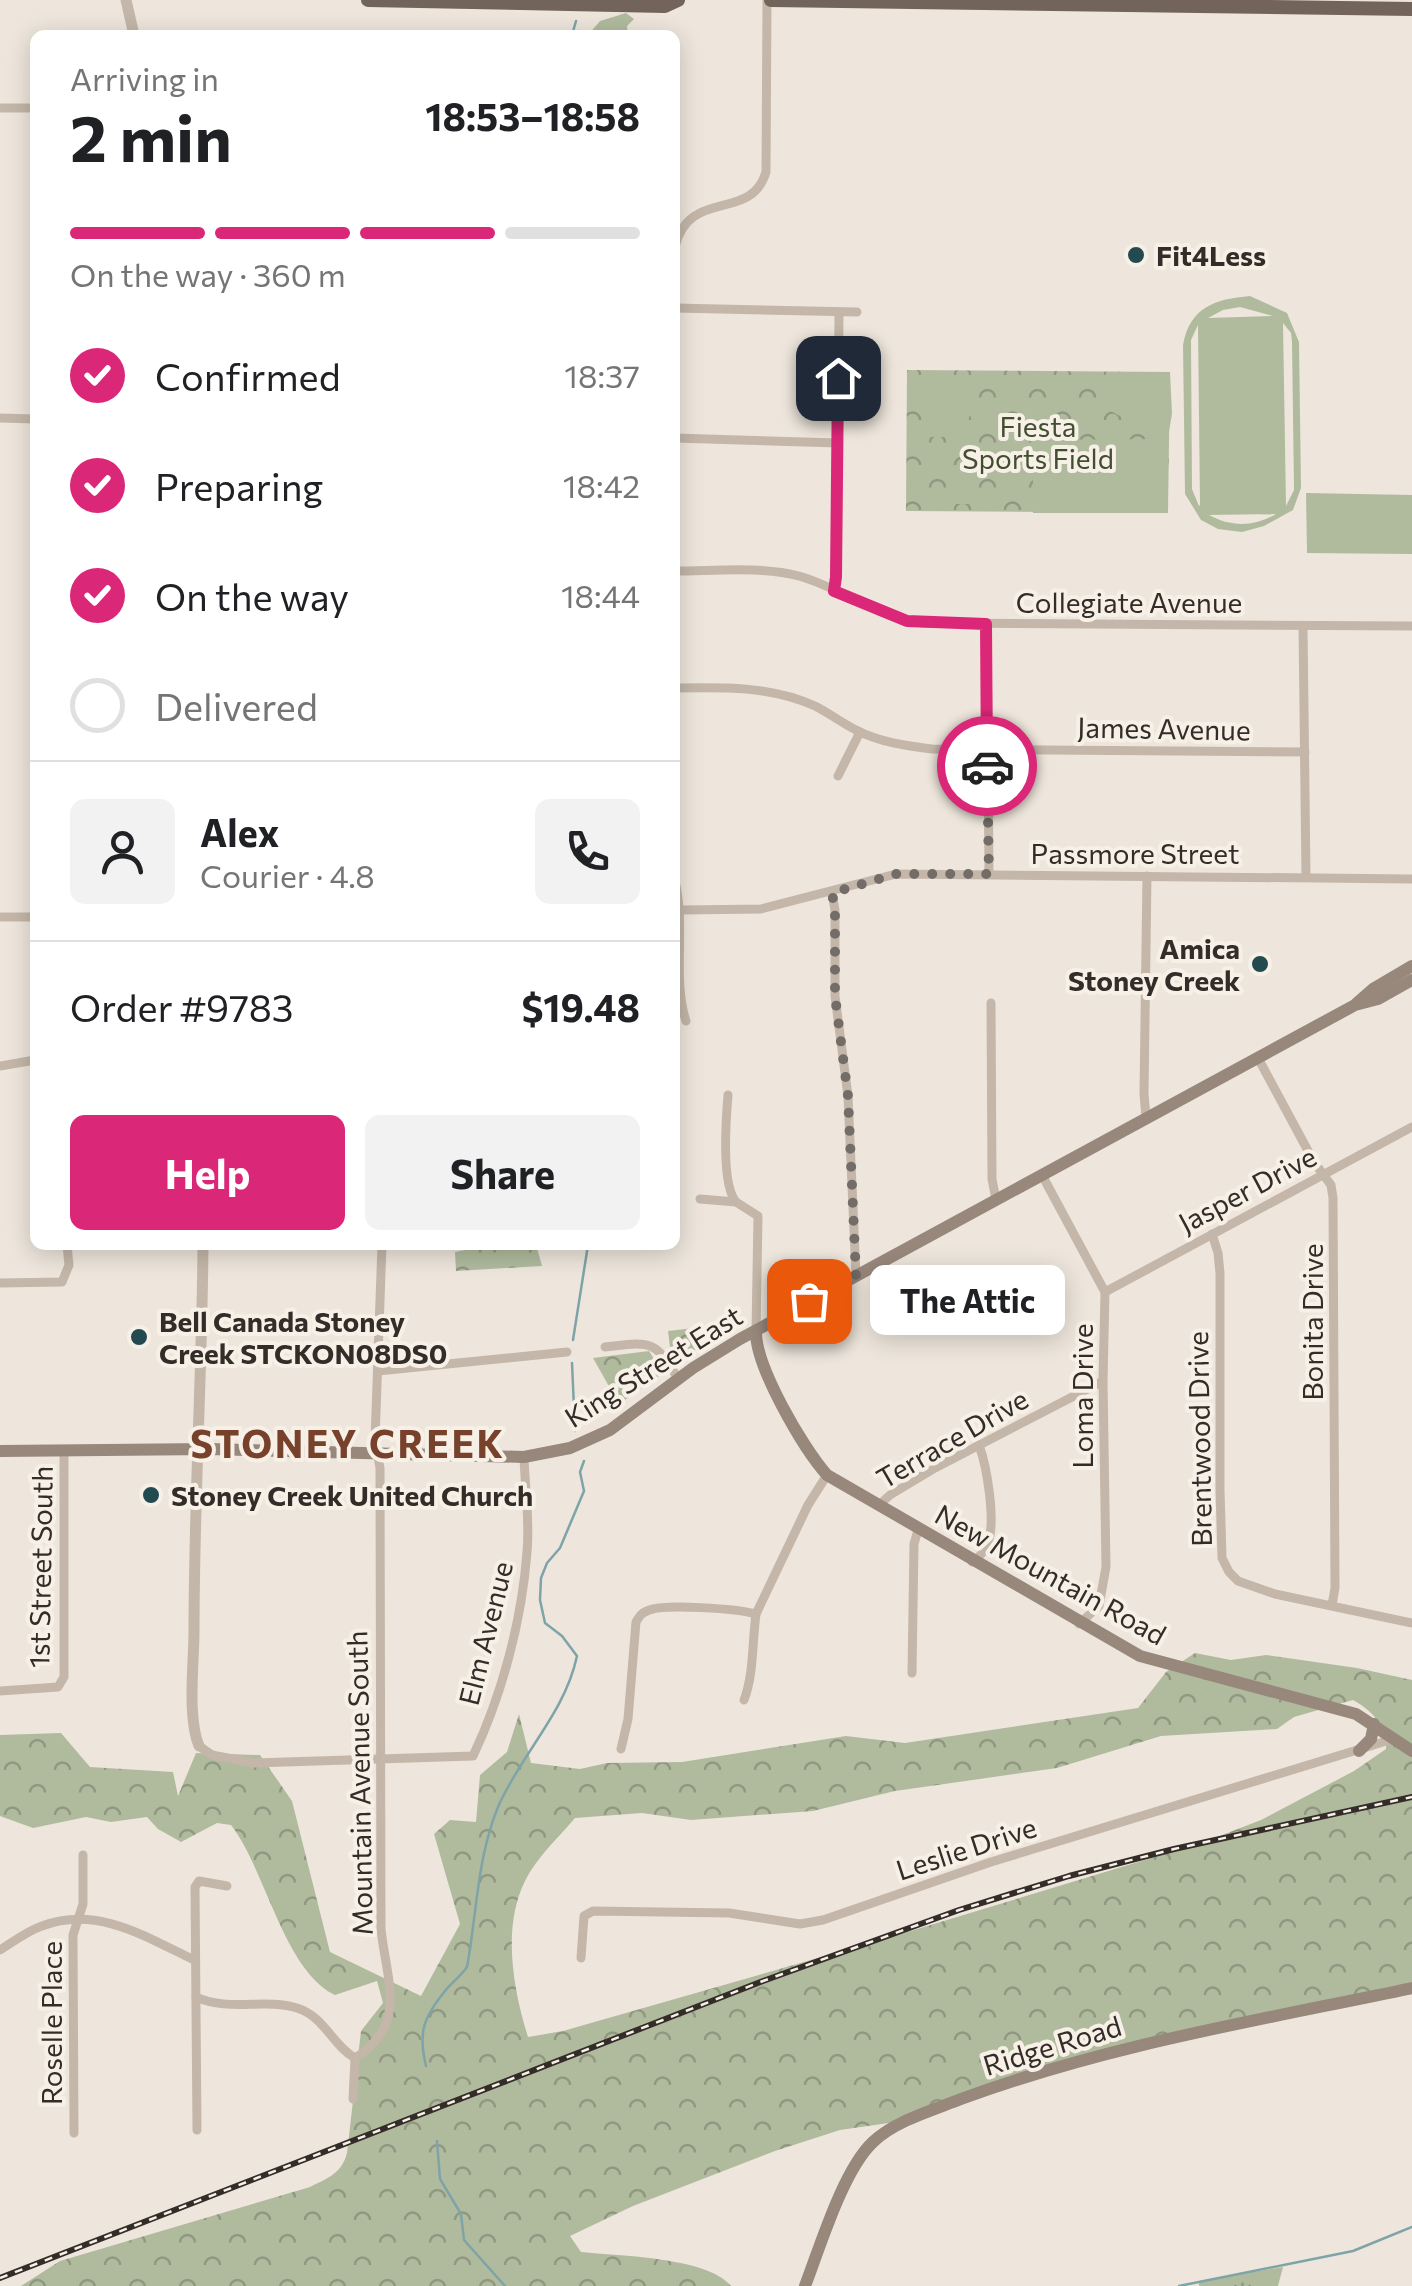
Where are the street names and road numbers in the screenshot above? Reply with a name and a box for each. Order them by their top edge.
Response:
street label: Collegiate Avenue [1016,585,1242,619]
street label: James Avenue [1077,709,1251,747]
street label: Passmore Street [1031,836,1239,870]
street label: Jasper Drive [1172,1139,1322,1239]
street label: Bonita Drive [1295,1243,1329,1401]
street label: King Street East [558,1298,748,1434]
street label: Loma Drive [1065,1324,1099,1468]
street label: Brentwood Drive [1180,1331,1218,1547]
street label: Terrace Drive [870,1381,1034,1495]
street label: 1st Street South [21,1466,59,1668]
street label: New Mountain Road [930,1496,1172,1652]
street label: Elm Avenue [451,1558,519,1708]
street label: Mountain Avenue South [339,1630,379,1936]
street label: Leslie Drive [891,1809,1041,1887]
street label: Roselle Place [34,1941,68,2105]
street label: Ridge Road [979,2008,1125,2082]

